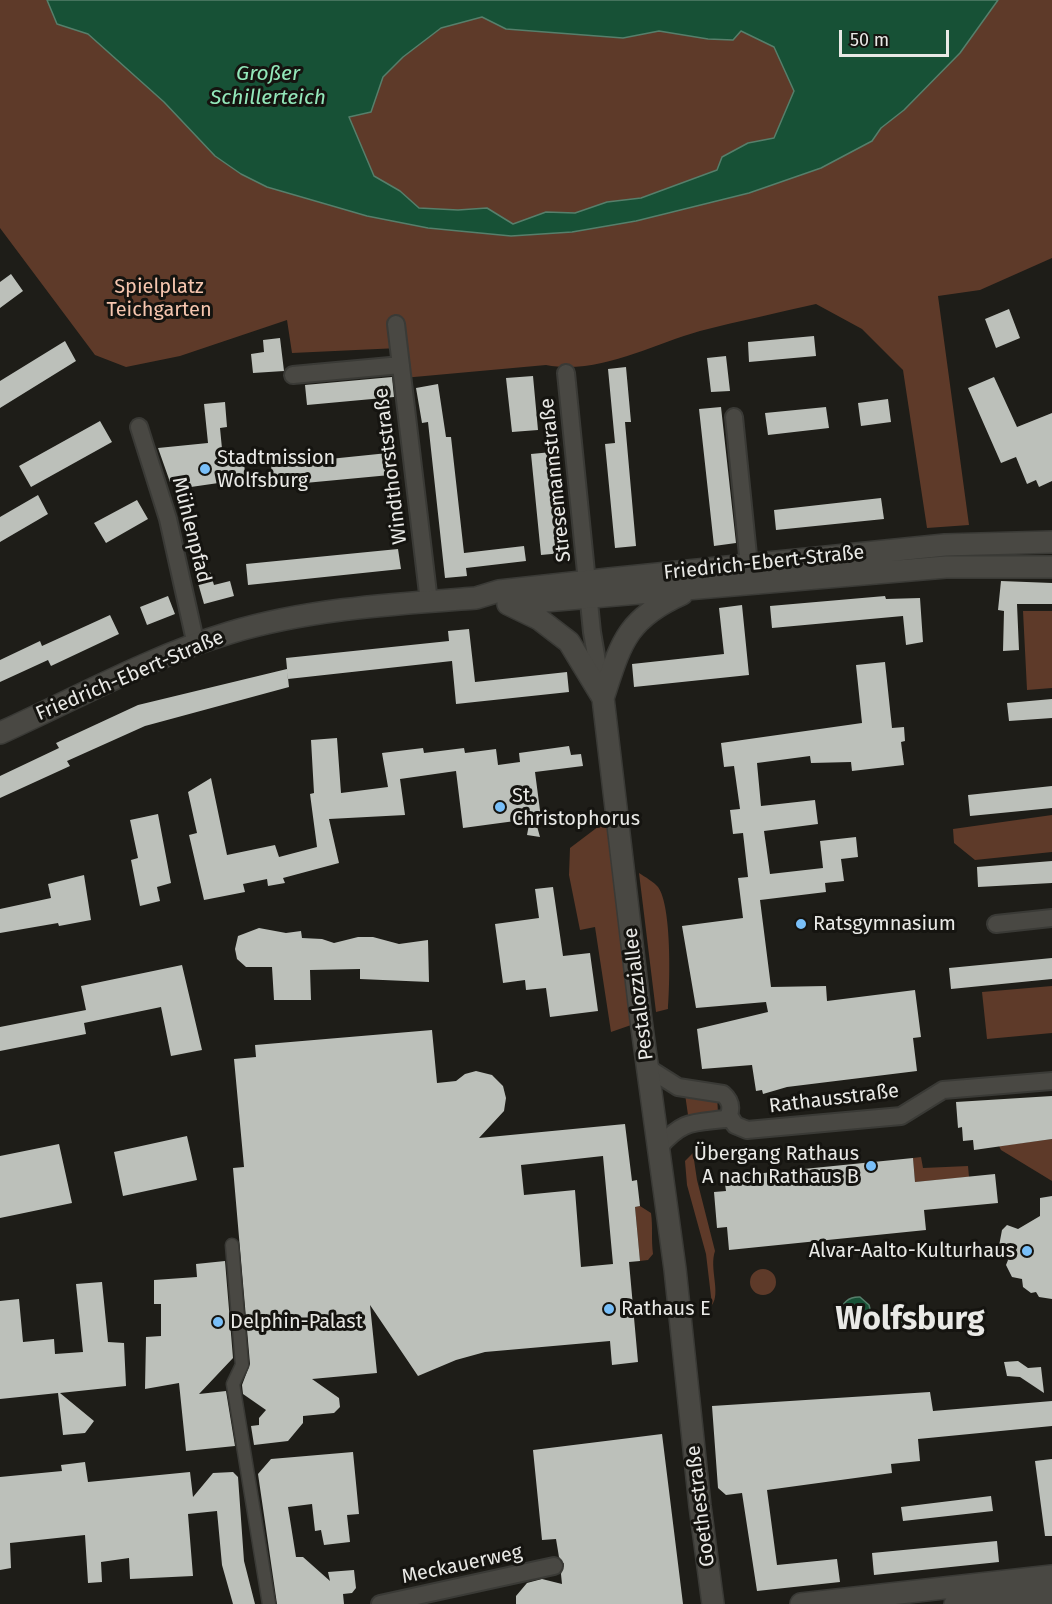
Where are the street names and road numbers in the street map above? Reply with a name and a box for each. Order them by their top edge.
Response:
street label: Windthorststraße [369,386,413,546]
street label: Stresemannstraße [535,397,577,563]
street label: Mühlenpfad [166,475,216,585]
street label: Friedrich-Ebert-Straße [662,541,866,585]
street label: Friedrich-Ebert-Straße [32,626,228,726]
street label: Pestalozziallee [619,926,659,1062]
street label: Rathausstraße [768,1079,900,1119]
street label: Goethestraße [682,1444,720,1568]
street label: Meckauerweg [399,1541,525,1589]

